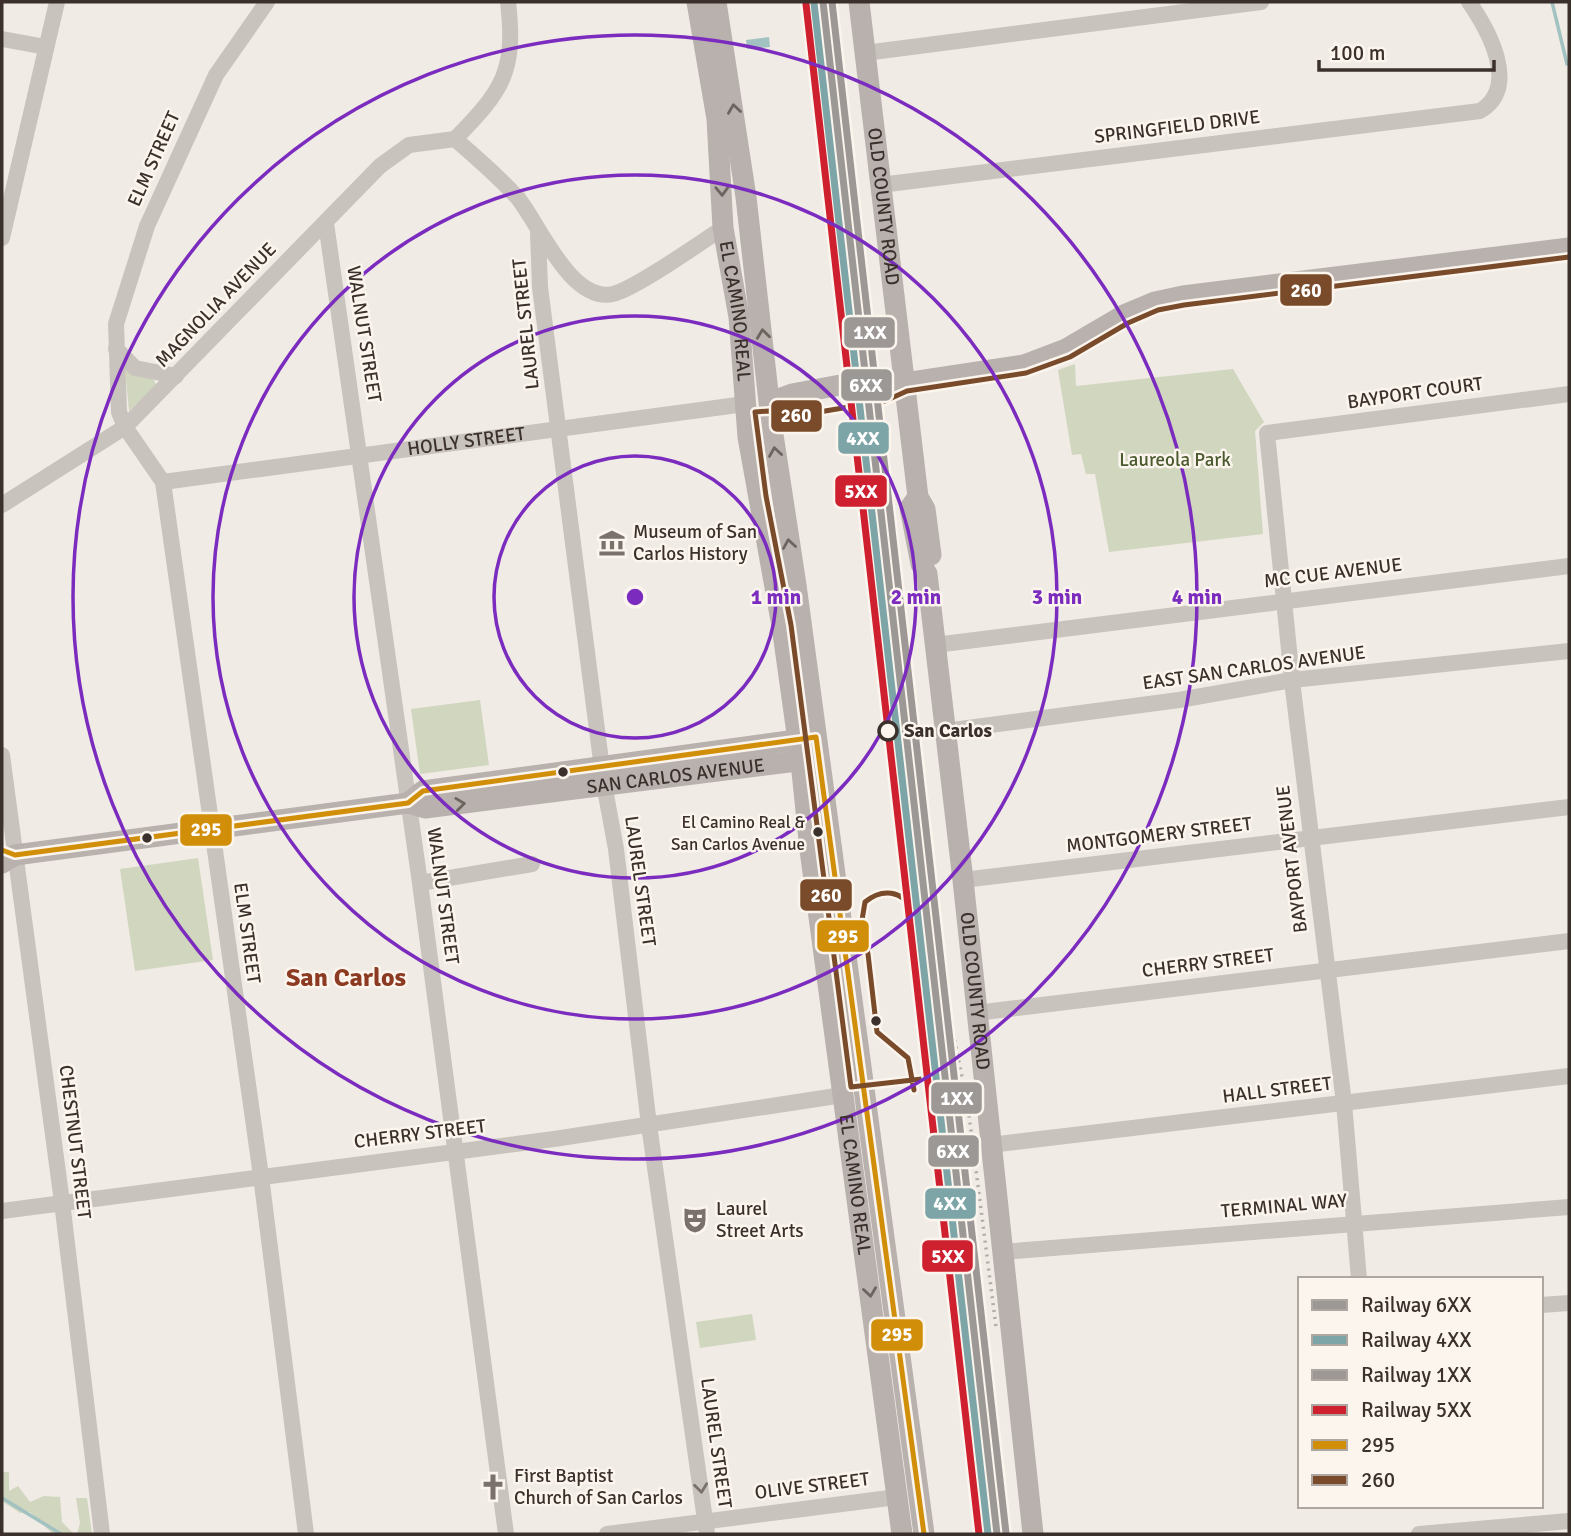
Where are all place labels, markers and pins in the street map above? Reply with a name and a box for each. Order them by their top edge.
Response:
place label: Museum of San Carlos History [633,520,757,566]
museum icon: Museum of San Carlos History [597,528,627,558]
centre of rings [623,585,647,609]
place label: San Carlos [904,719,992,743]
marker: San Carlos [878,721,898,741]
unlabelled marker [556,765,570,779]
place label: El Camino Real & San Carlos Avenue [671,812,805,855]
marker: El Camino Real & San Carlos Avenue [811,825,825,839]
unlabelled marker [140,831,154,845]
unlabelled marker [869,1014,883,1028]
place label: Laurel Street Arts [716,1197,804,1243]
theatre icon: Laurel Street Arts [680,1205,710,1235]
place label: First Baptist Church of San Carlos [514,1464,683,1510]
church icon: First Baptist Church of San Carlos [478,1472,508,1502]

